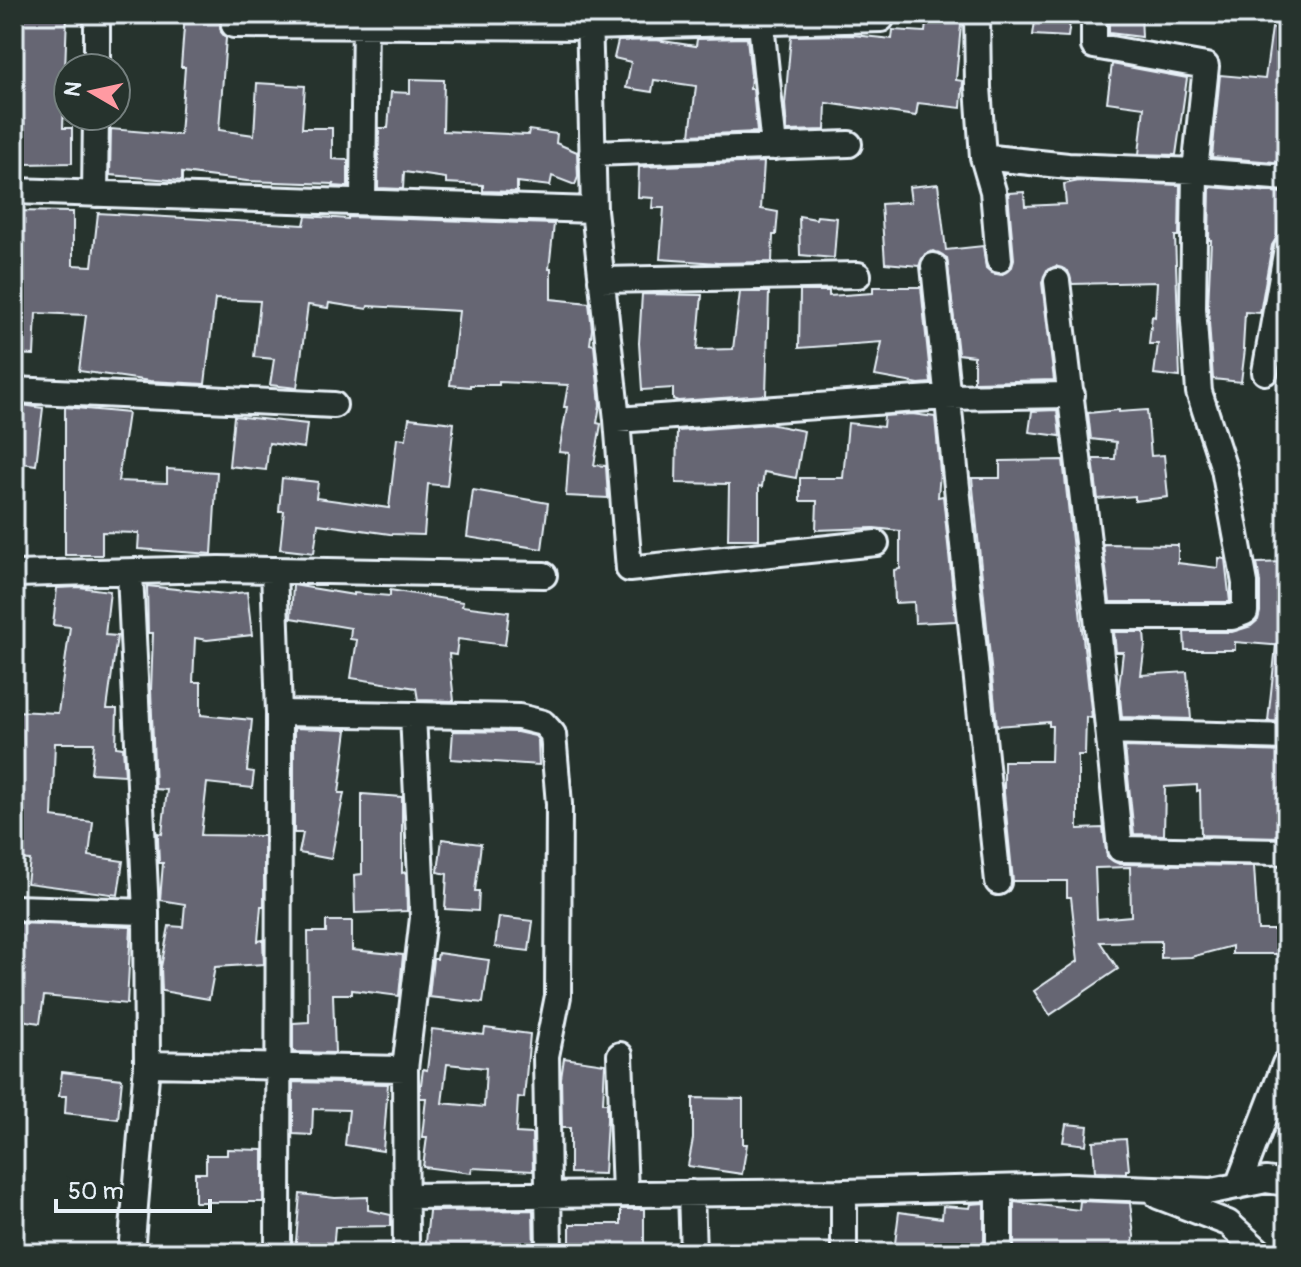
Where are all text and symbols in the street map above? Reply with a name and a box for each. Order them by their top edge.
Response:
north arrow [52,52,132,132]
text: N [58,79,88,99]
scale bar [56,1163,210,1213]
text: 50 m [68,1177,124,1206]

